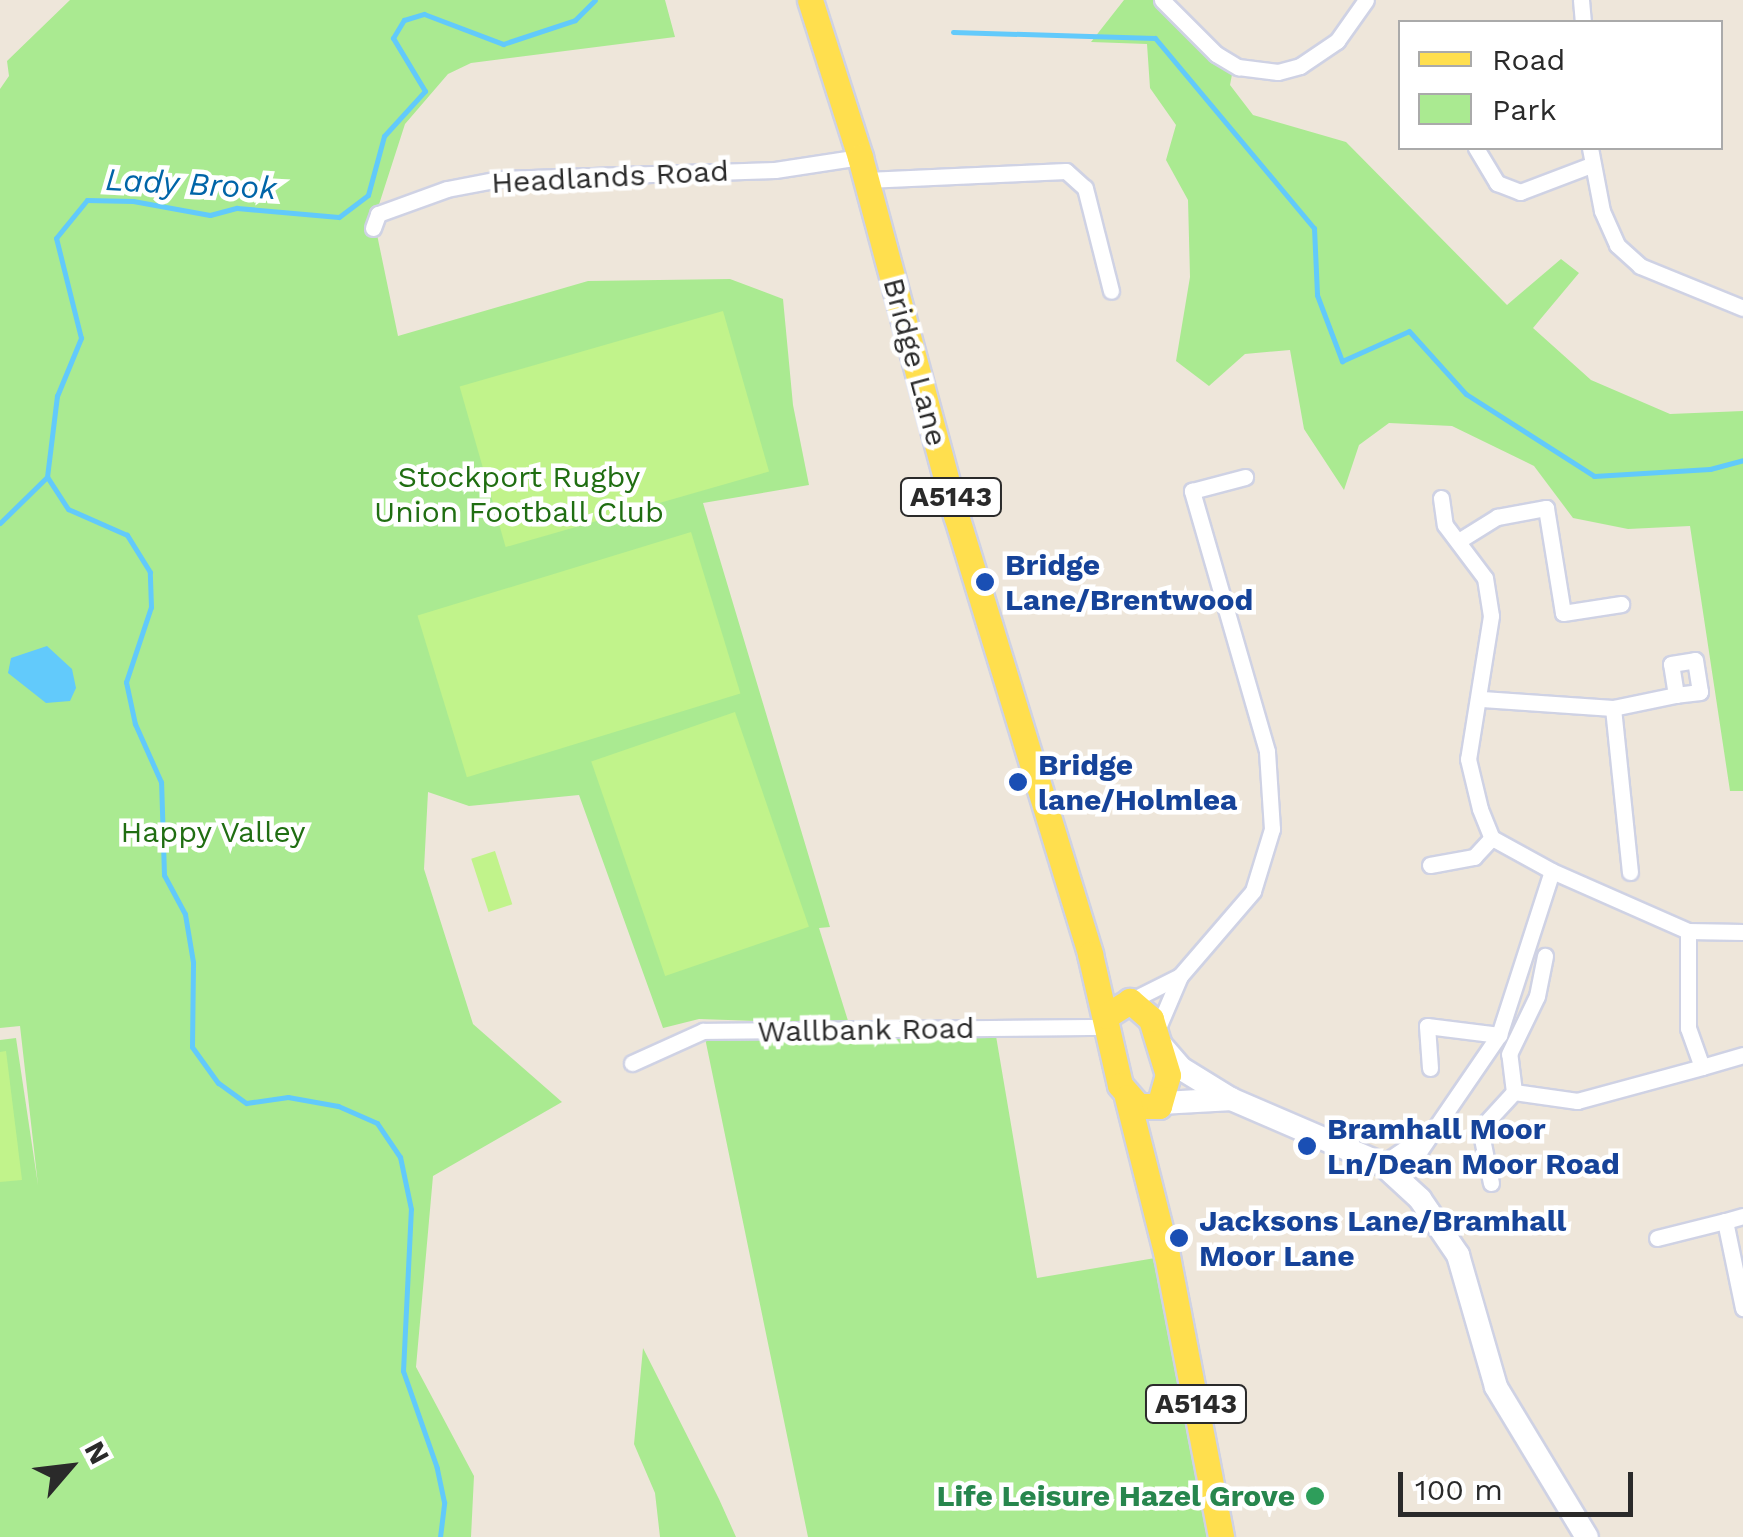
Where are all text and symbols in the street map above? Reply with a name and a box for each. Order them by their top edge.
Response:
legend [1398,20,1723,150]
text: Road [1492,42,1565,77]
text: Park [1492,92,1557,127]
street label: Headlands Road [490,153,730,201]
water label: Lady Brook [104,160,278,208]
street label: Bridge Lane [875,274,955,450]
park label: Stockport Rugby Union Football Club [374,459,664,530]
road number: A5143 [898,474,1004,520]
place label: Bridge Lane/Brentwood [1005,547,1253,618]
marker: Bridge Lane/Brentwood [974,571,996,593]
place label: Bridge lane/Holmlea [1038,747,1237,818]
marker: Bridge lane/Holmlea [1007,771,1029,793]
park label: Happy Valley [120,814,306,850]
street label: Wallbank Road [757,1010,975,1050]
place label: Bramhall Moor Ln/Dean Moor Road [1327,1111,1620,1182]
marker: Bramhall Moor Ln/Dean Moor Road [1296,1135,1318,1157]
place label: Jacksons Lane/Bramhall Moor Lane [1199,1203,1566,1274]
marker: Jacksons Lane/Bramhall Moor Lane [1168,1227,1190,1249]
road number: A5143 [1144,1381,1248,1427]
north arrow [20,1417,120,1517]
text: N [77,1436,116,1470]
scale bar [1403,1452,1638,1514]
text: 100 m [1415,1472,1503,1507]
place label: Life Leisure Hazel Grove [936,1478,1295,1514]
marker: Life Leisure Hazel Grove [1304,1485,1326,1507]

